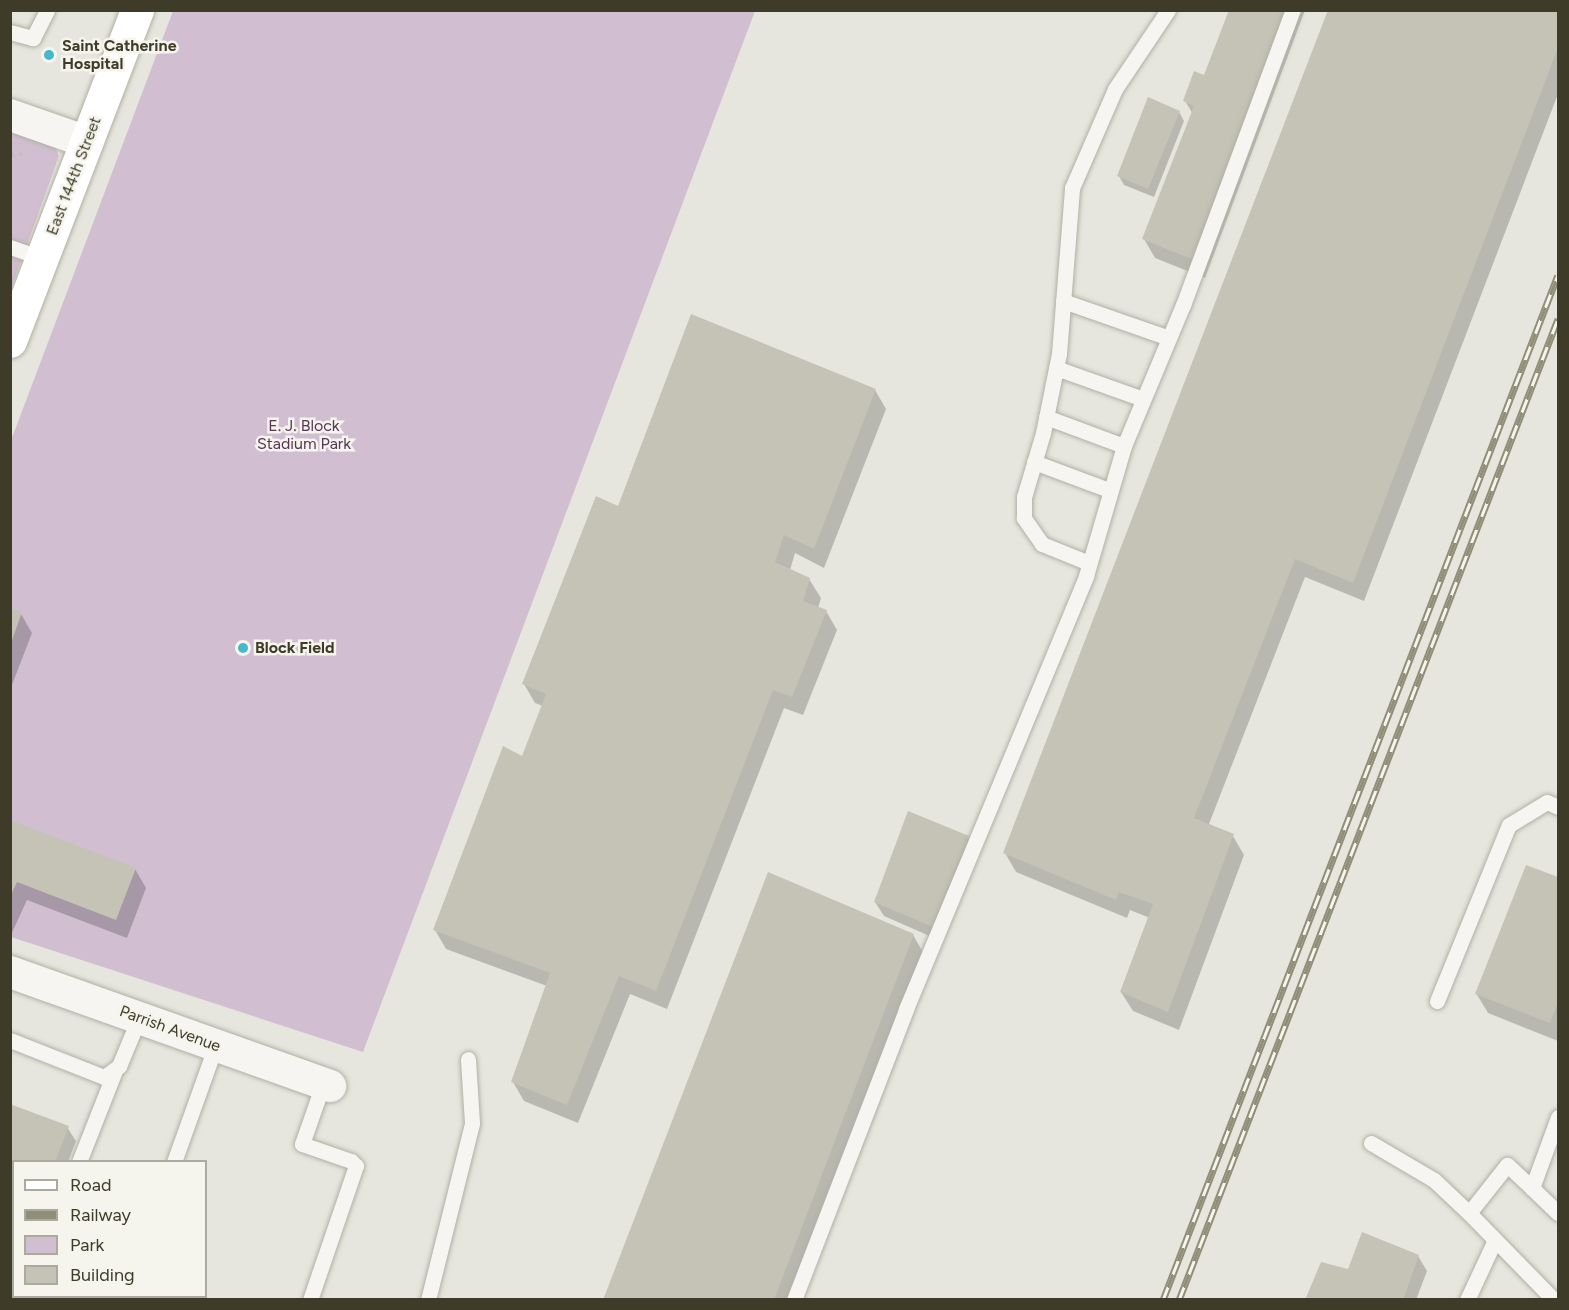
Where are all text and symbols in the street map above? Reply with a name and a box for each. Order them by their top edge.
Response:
place label: Saint Catherine Hospital [62,36,177,74]
marker: Saint Catherine Hospital [40,46,58,64]
street label: East 144th Street [43,114,105,238]
park label: E. J. Block Stadium Park [257,416,351,454]
place label: Block Field [255,638,335,658]
marker: Block Field [236,641,250,655]
street label: Parrish Avenue [117,1002,223,1056]
legend [12,1160,207,1298]
text: Road [70,1174,111,1196]
text: Railway [70,1204,131,1226]
text: Park [70,1234,104,1256]
text: Building [70,1264,135,1286]

